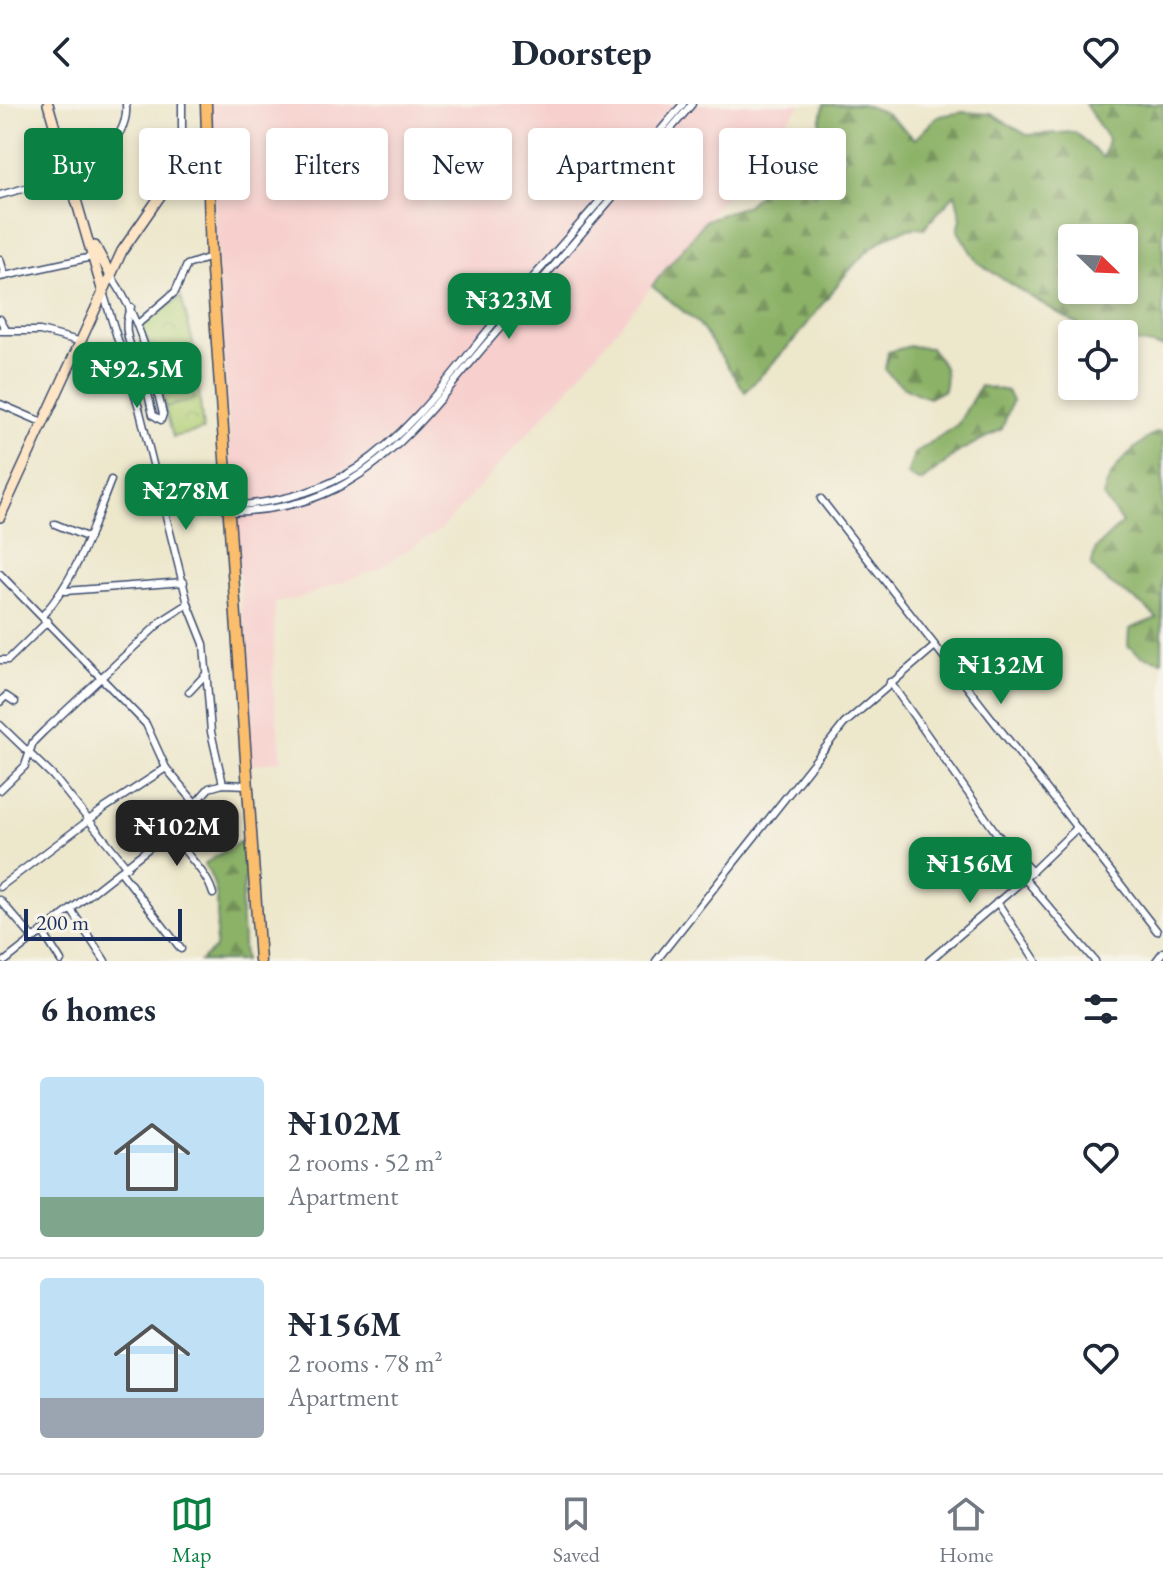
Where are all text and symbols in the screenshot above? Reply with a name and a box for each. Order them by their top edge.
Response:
text: Doorstep [511,29,652,76]
icon: back [40,30,84,74]
icon: heart [1079,30,1123,74]
chip: Buy [24,128,123,200]
chip: Rent [139,128,250,200]
chip: Filters [266,128,388,200]
chip: New [404,128,512,200]
chip: Apartment [528,128,703,200]
chip: House [719,128,846,200]
north arrow [1058,224,1138,304]
map controls [1058,224,1138,400]
pin: ₦323M [453,273,565,341]
text: ₦323M [466,282,552,316]
button: locate [1058,320,1138,400]
pin: ₦92.5M [72,342,202,410]
text: ₦92.5M [90,351,184,385]
pin: ₦278M [130,464,242,532]
text: ₦278M [143,473,229,507]
pin: ₦132M [945,638,1057,706]
text: ₦132M [958,647,1044,681]
pin: ₦102M [121,800,233,868]
text: ₦102M [134,809,220,843]
pin: ₦156M [914,837,1026,905]
text: ₦156M [927,846,1013,880]
scale bar [24,905,182,941]
text: 200 m [36,908,89,937]
text: 6 homes [40,987,156,1031]
icon: filters [1079,987,1123,1031]
text: ₦102M [288,1101,401,1145]
icon: home [104,1109,200,1205]
icon: heart [1079,1135,1123,1179]
text: 2 rooms · 52 m² [288,1145,443,1179]
text: Apartment [288,1179,398,1213]
text: ₦156M [288,1302,401,1346]
icon: home [104,1310,200,1406]
icon: heart [1079,1336,1123,1380]
text: 2 rooms · 78 m² [288,1346,443,1380]
text: Apartment [288,1380,398,1414]
tab: Map [170,1492,214,1569]
tab: Saved [553,1492,600,1569]
tab: Home [939,1492,993,1569]

